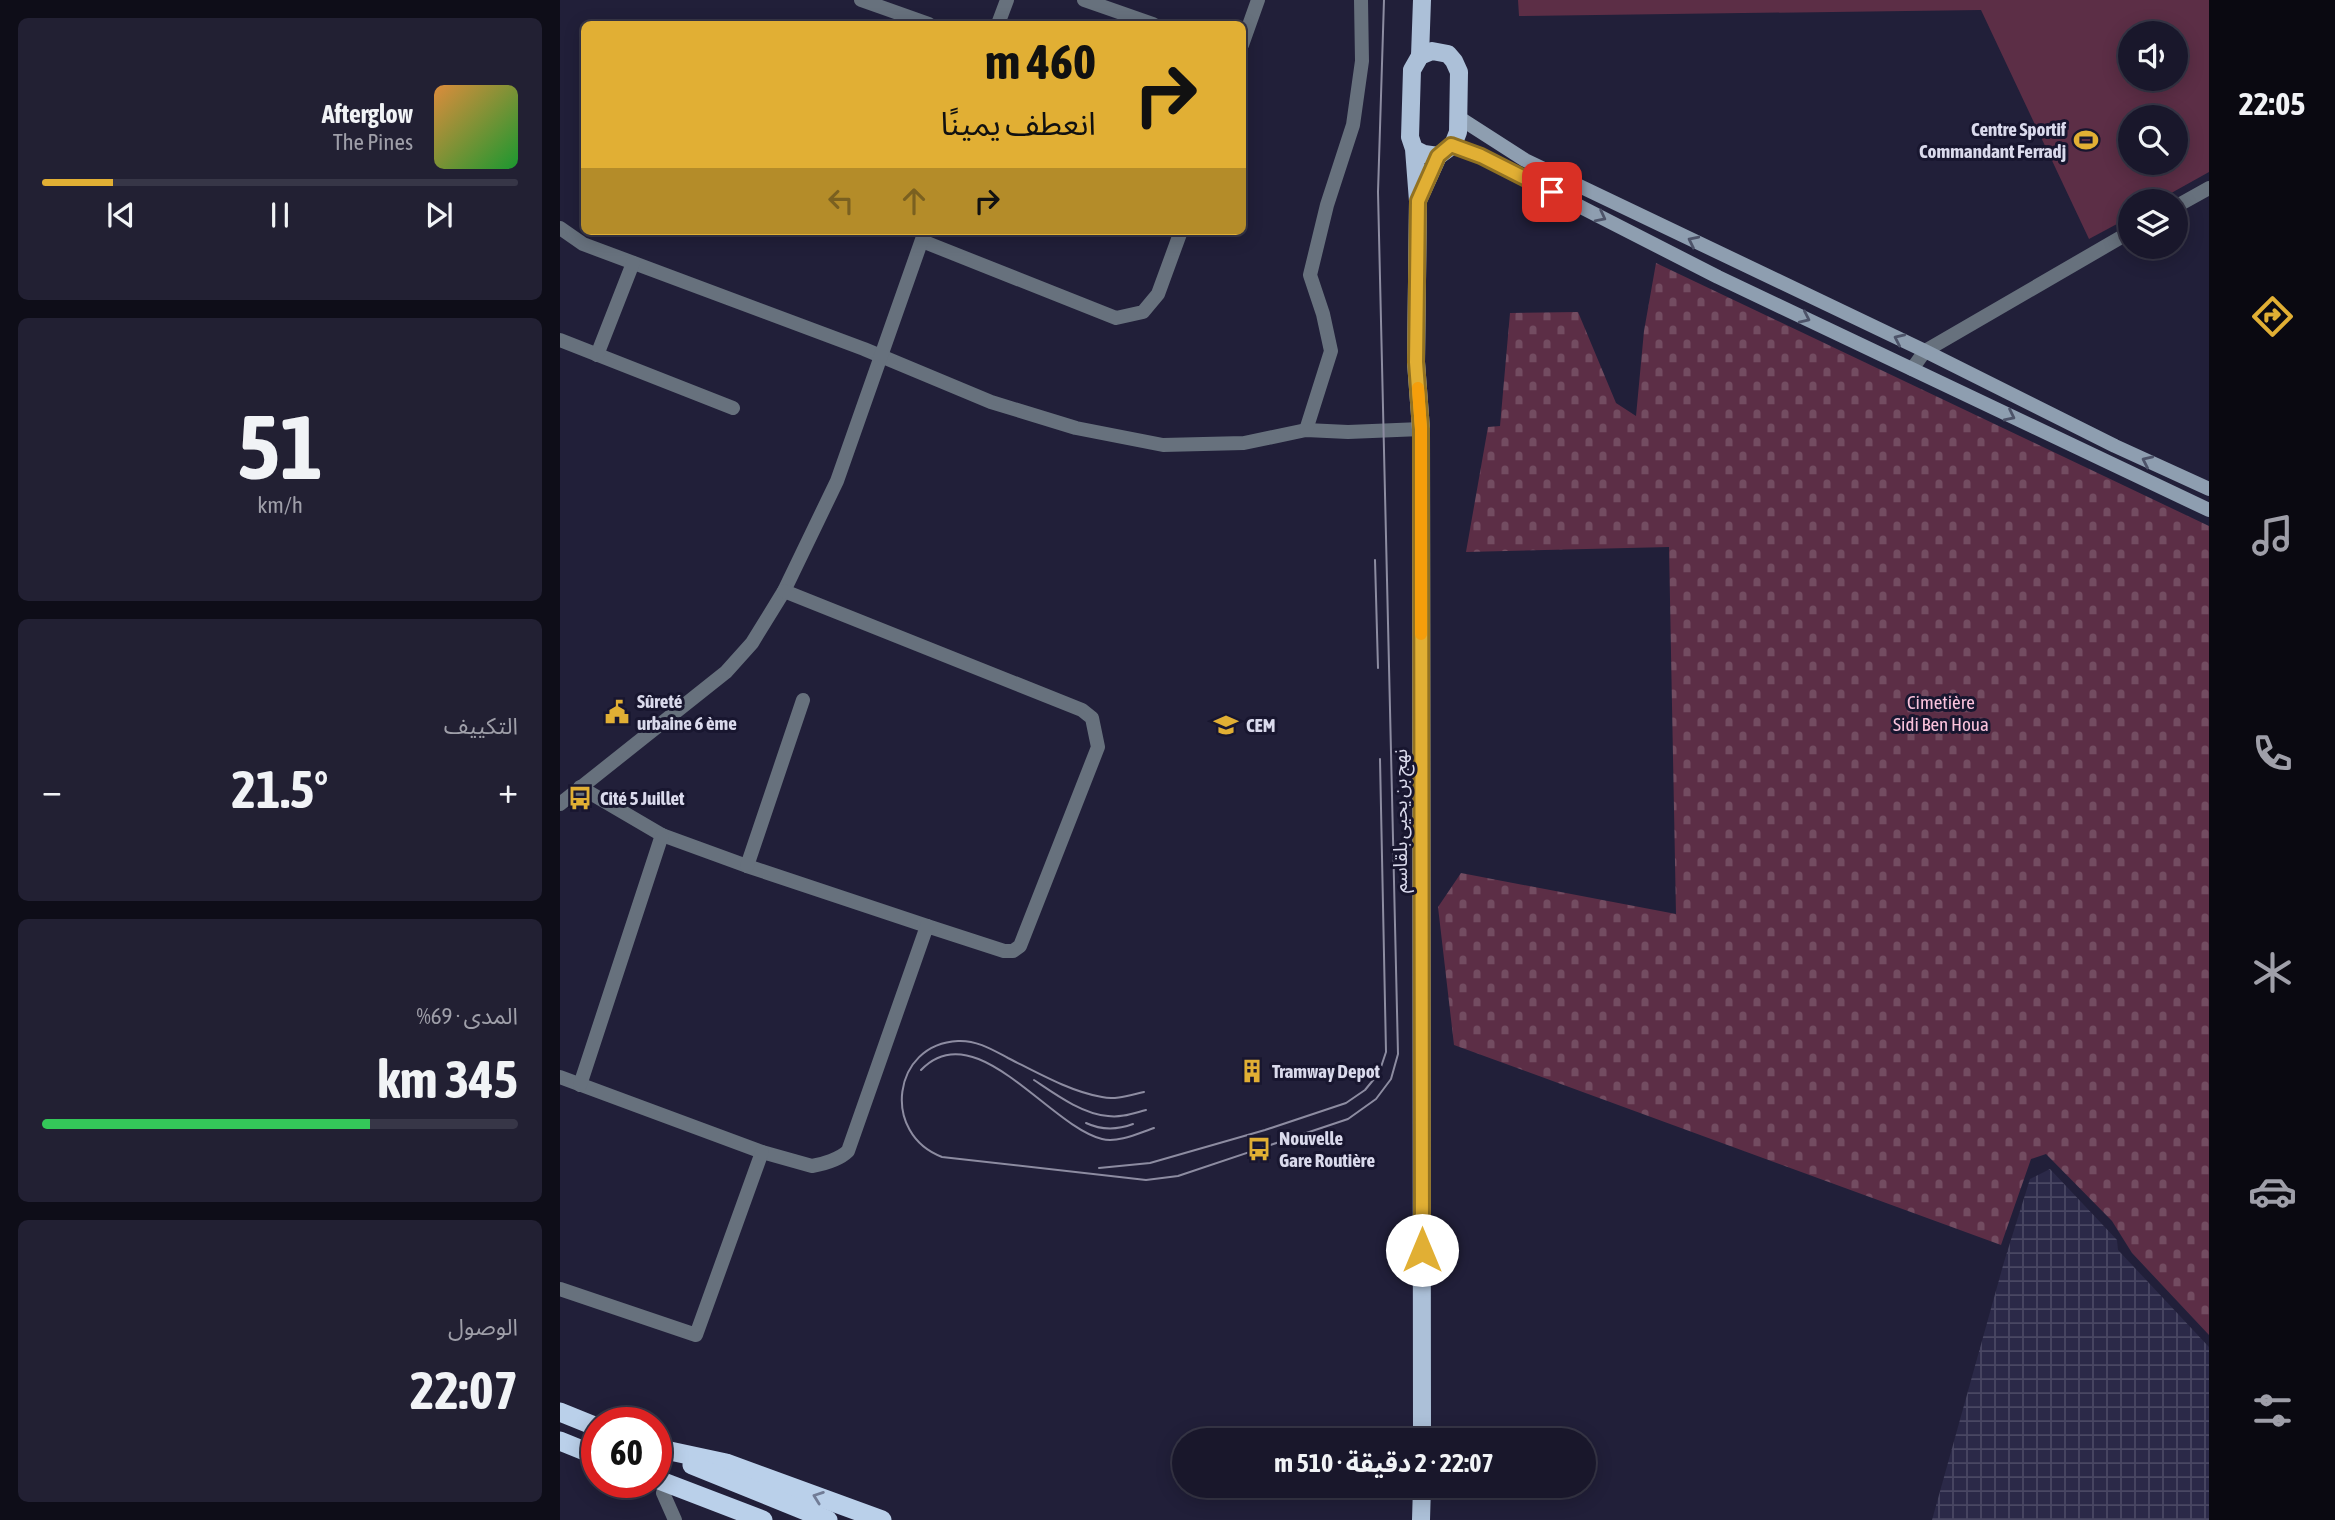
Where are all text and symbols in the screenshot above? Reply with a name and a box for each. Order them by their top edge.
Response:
map controls [2118,21,2188,259]
button: sound [2118,21,2188,91]
text: 460 m [985,33,1096,89]
icon: right [1120,49,1211,140]
text: 22:05 [2239,85,2305,122]
text: Afterglow [322,99,413,129]
text: انعطف يمينًا [941,105,1096,142]
button: search [2118,105,2188,175]
place label: Centre Sportif Commandant Ferradj [1919,118,2067,162]
sports icon: Centre Sportif Commandant Ferradj [2072,126,2100,154]
text: The Pines [333,129,413,155]
pin [1522,162,1582,222]
icon: arrive [1533,173,1571,211]
icon: left [822,182,860,220]
icon: ahead [895,182,933,220]
icon: right [968,182,1006,220]
button: layers [2118,189,2188,259]
icon: previous [102,196,140,234]
icon: pause [261,196,299,234]
icon: next [420,196,458,234]
one-way arrow [1594,209,1606,223]
one-way arrow [1688,236,1700,250]
icon: directions [2248,292,2297,341]
one-way arrow [1798,310,1810,324]
one-way arrow [1893,333,1906,347]
text: 51 [237,394,323,498]
one-way arrow [2003,407,2015,421]
one-way arrow [2142,455,2154,469]
text: km/h [257,492,303,518]
icon: music [2248,511,2297,560]
place label: Sûreté urbaine 6 ème [637,690,737,734]
park label: Cimetière Sidi Ben Houa [1893,691,1989,735]
public building icon: Sûreté urbaine 6 ème [603,698,631,726]
school or university icon: CEM [1212,711,1240,739]
text: التكييف [444,713,518,739]
place label: CEM [1246,714,1275,736]
icon: phone [2248,729,2297,778]
street label: نهج بن يحيى بلقاسم [1389,749,1415,893]
text: 21.5° [232,759,328,819]
text: − [42,768,62,811]
text: + [498,768,518,811]
bus stop icon: Cité 5 Juillet [566,784,594,812]
place label: Cité 5 Juillet [600,787,685,809]
icon: climate [2248,948,2297,997]
text: المدى · 69% [416,1003,518,1029]
text: 345 km [377,1049,518,1109]
building icon: Tramway Depot [1238,1057,1266,1085]
place label: Tramway Depot [1272,1060,1381,1082]
place label: Nouvelle Gare Routière [1279,1127,1375,1171]
bus stop icon: Nouvelle Gare Routière [1245,1135,1273,1163]
icon: car [2248,1167,2297,1216]
position arrow [1385,1213,1459,1287]
text: الوصول [448,1314,518,1340]
text: 22:07 [410,1360,518,1420]
icon: filters [2248,1386,2297,1435]
speed limit sign: 60 [581,1407,672,1498]
text: 22:07 · 2 دقيقة · 510 m [1274,1448,1494,1478]
one-way arrow [813,1491,825,1505]

